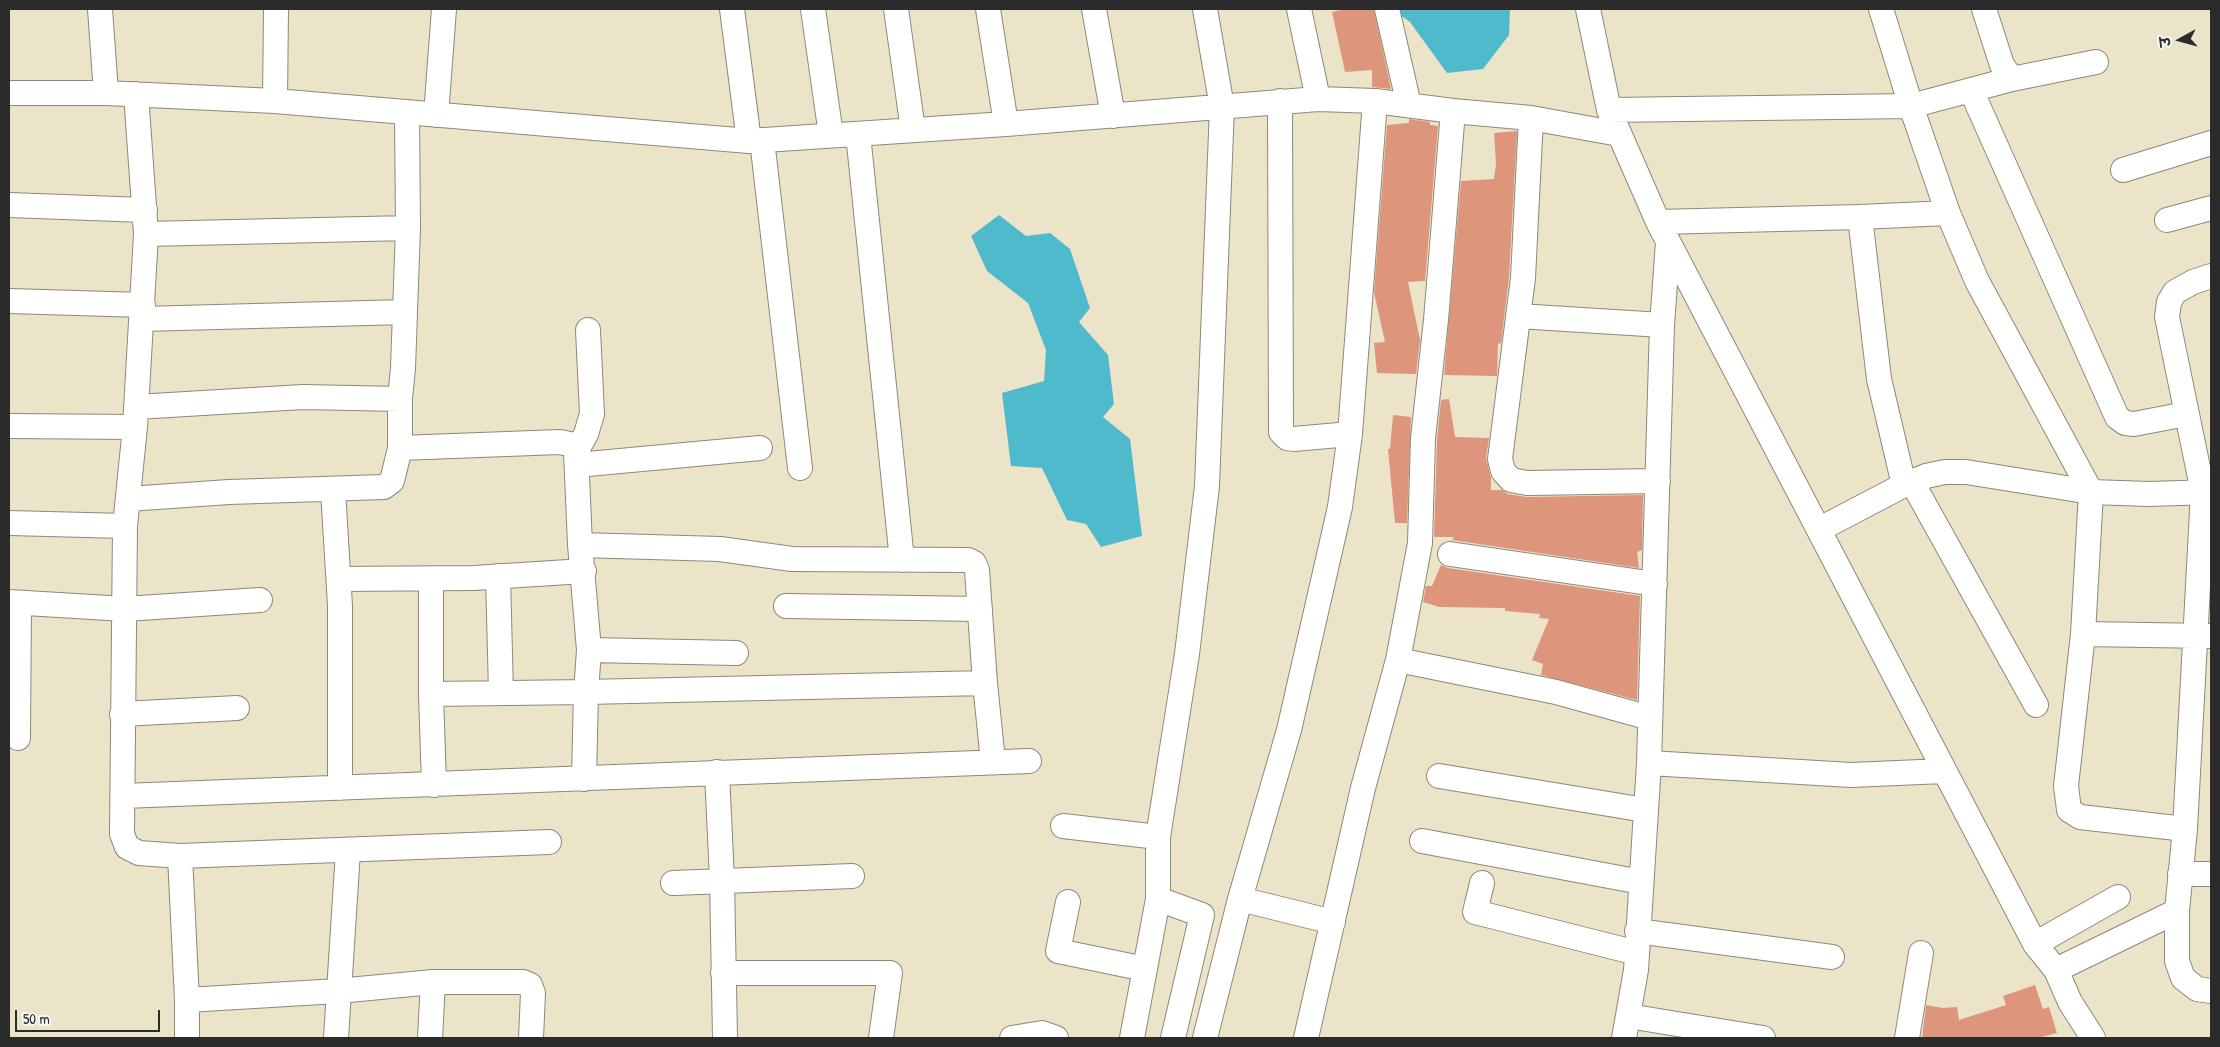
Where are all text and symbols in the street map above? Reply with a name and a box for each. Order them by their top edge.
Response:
north arrow [2155,15,2205,65]
text: उ [2155,36,2175,48]
scale bar [18,1000,162,1032]
text: 50 m [23,1008,50,1029]

